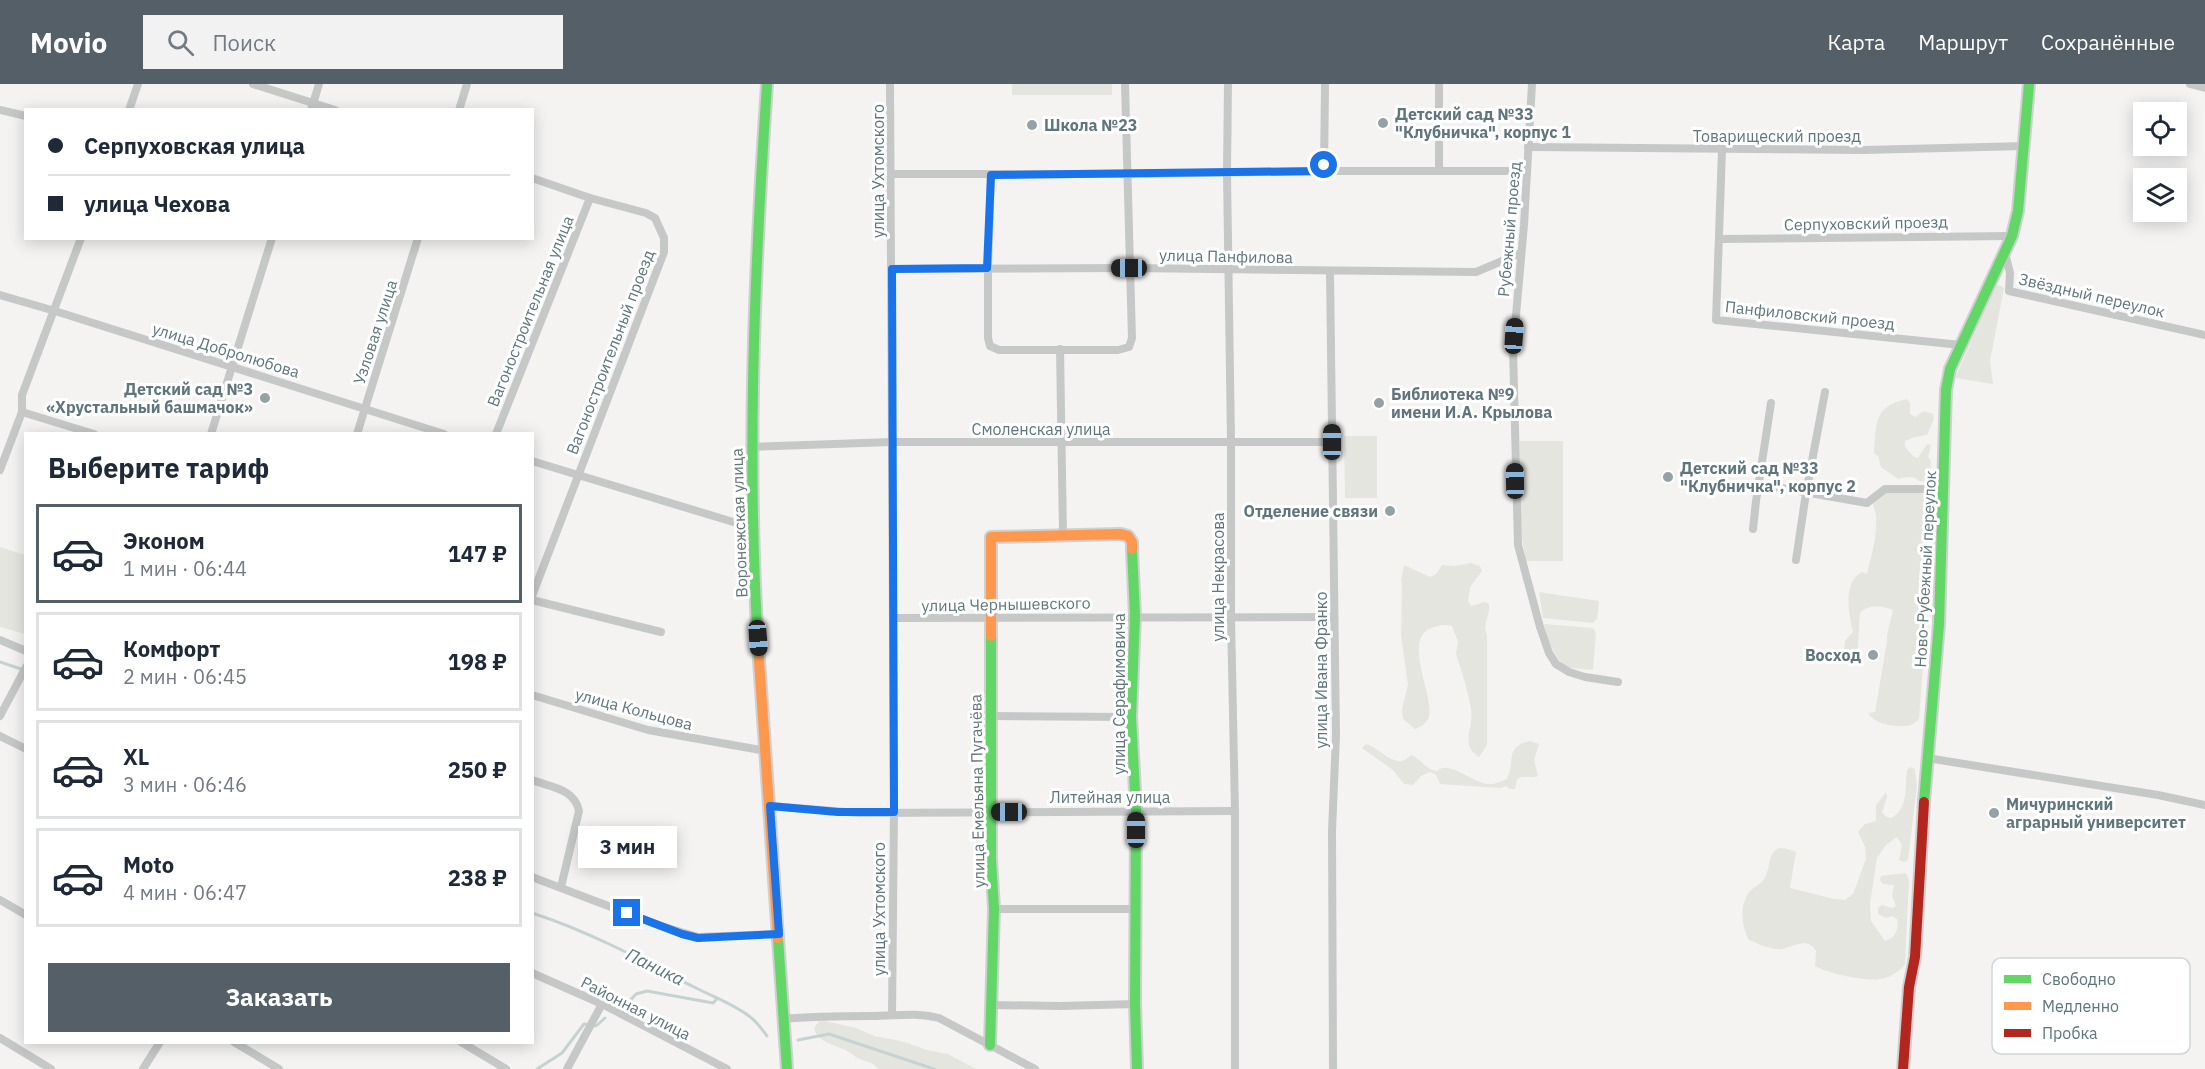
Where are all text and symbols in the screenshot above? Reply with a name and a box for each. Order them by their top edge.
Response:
search box [143,15,563,69]
text: Movio [30,24,107,61]
icon: search [164,26,197,59]
text: Поиск [212,28,276,57]
text: Карта [1827,28,1885,56]
text: Маршрут [1918,28,2008,56]
text: Сохранённые [2041,28,2175,56]
map controls [2133,102,2187,222]
button: locate [2133,102,2187,156]
street label: улица Ухтомского [868,104,888,238]
place label: Детский сад №33 "Клубничка", корпус 1 [1395,104,1571,142]
place label: Школа №23 [1044,115,1137,135]
marker: Детский сад №33 "Клубничка", корпус 1 [1376,116,1390,130]
marker: Школа №23 [1025,118,1039,132]
street label: Товарищеский проезд [1693,126,1862,146]
text: Серпуховская улица [84,131,305,160]
route start [1310,151,1337,178]
street label: Рубежный проезд [1493,160,1525,297]
button: layers [2133,168,2187,222]
text: улица Чехова [84,189,230,218]
street label: Вагоностроительная улица [482,212,578,409]
street label: Серпуховский проезд [1784,212,1949,234]
street label: улица Панфилова [1159,245,1294,267]
street label: Вагоностроительный проезд [562,246,659,457]
car [1111,259,1147,277]
street label: Звёздный переулок [2017,268,2167,322]
street label: Узловая улица [349,277,401,387]
street label: Панфиловский проезд [1724,296,1896,334]
car [1504,317,1524,355]
street label: улица Добролюбова [150,318,302,382]
place label: Детский сад №3 «Хрустальный башмачок» [46,379,253,417]
place label: Библиотека №9 имени И.А. Крылова [1391,384,1552,422]
marker: Детский сад №3 «Хрустальный башмачок» [258,391,272,405]
marker: Библиотека №9 имени И.А. Крылова [1372,396,1386,410]
street label: Смоленская улица [971,419,1111,439]
car [1323,424,1341,460]
street label: Воронежская улица [726,447,752,598]
text: Выберите тариф [48,450,269,485]
place label: Детский сад №33 "Клубничка", корпус 2 [1680,458,1856,496]
car [1506,463,1524,499]
marker: Детский сад №33 "Клубничка", корпус 2 [1661,470,1675,484]
street label: Ново-Рубежный переулок [1910,470,1940,668]
place label: Отделение связи [1244,501,1378,521]
marker: Отделение связи [1383,504,1397,518]
street label: улица Некрасова [1208,512,1228,642]
text: Эконом [123,526,205,555]
icon: car [51,527,105,581]
text: 147 ₽ [448,539,507,568]
text: 1 мин · 06:44 [123,555,247,582]
street label: улица Ивана Франко [1311,592,1331,748]
street label: улица Чернышевского [921,593,1091,615]
street label: улица Серафимовича [1109,613,1129,775]
car [748,619,768,657]
text: Комфорт [123,634,220,663]
icon: car [51,635,105,689]
place label: Восход [1805,645,1861,665]
text: 198 ₽ [448,647,507,676]
marker: Восход [1866,648,1880,662]
text: 2 мин · 06:45 [123,663,247,690]
street label: улица Кольцова [573,684,695,734]
street label: улица Емельяна Пугачёва [965,693,989,888]
text: XL [123,742,149,771]
icon: car [51,743,105,797]
text: 250 ₽ [448,755,507,784]
text: 3 мин · 06:46 [123,771,247,798]
street label: Литейная улица [1050,787,1171,807]
place label: Мичуринский аграрный университет [2006,794,2186,832]
car [991,803,1027,821]
marker: Мичуринский аграрный университет [1987,806,2001,820]
car [1127,812,1145,848]
callout: 3 мин [578,826,676,868]
text: 3 мин [600,833,655,860]
street label: улица Ухтомского [869,842,889,976]
text: Moto [123,850,174,879]
icon: car [51,851,105,905]
text: 238 ₽ [448,863,507,892]
text: 4 мин · 06:47 [123,879,247,906]
route end [613,899,640,926]
water label: Паника [622,943,688,991]
legend [1992,958,2190,1054]
button: Заказать [48,963,510,1032]
text: Свободно [2042,969,2116,989]
street label: Районная улица [578,972,695,1044]
text: Медленно [2042,996,2119,1016]
text: Пробка [2042,1023,2098,1043]

